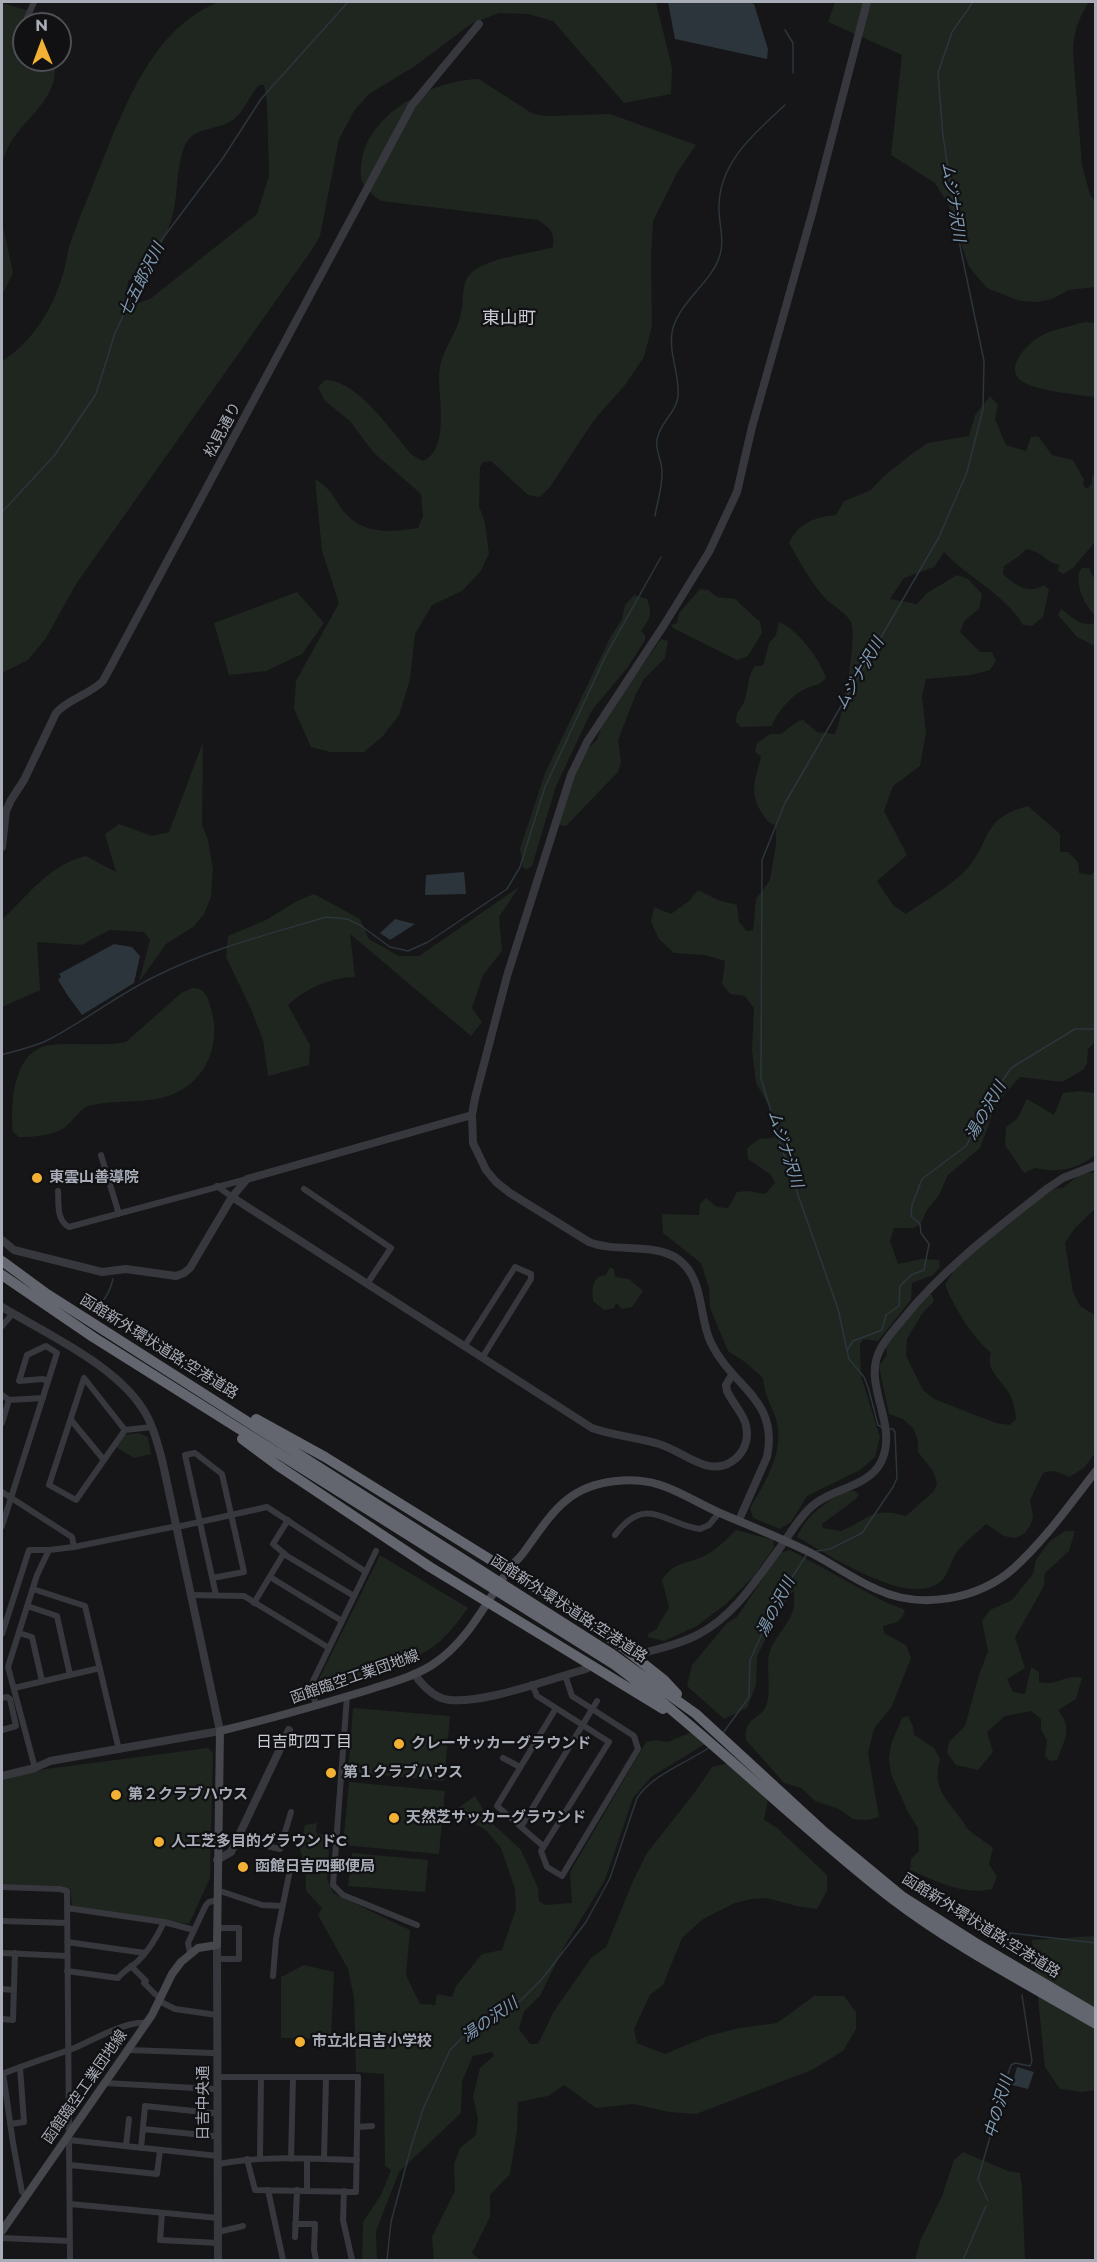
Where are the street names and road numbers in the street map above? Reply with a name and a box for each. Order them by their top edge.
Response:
street label: 松見通り [201,399,245,461]
street label: 函館新外環状道路;空港道路 [77,1291,241,1403]
street label: 函館新外環状道路;空港道路 [487,1552,651,1666]
street label: 函館臨空工業団地線 [288,1647,422,1707]
street label: 函館新外環状道路;空港道路 [899,1870,1063,1982]
street label: 函館臨空工業団地線 [39,2027,131,2147]
street label: 日吉中央通 [195,2066,213,2140]

